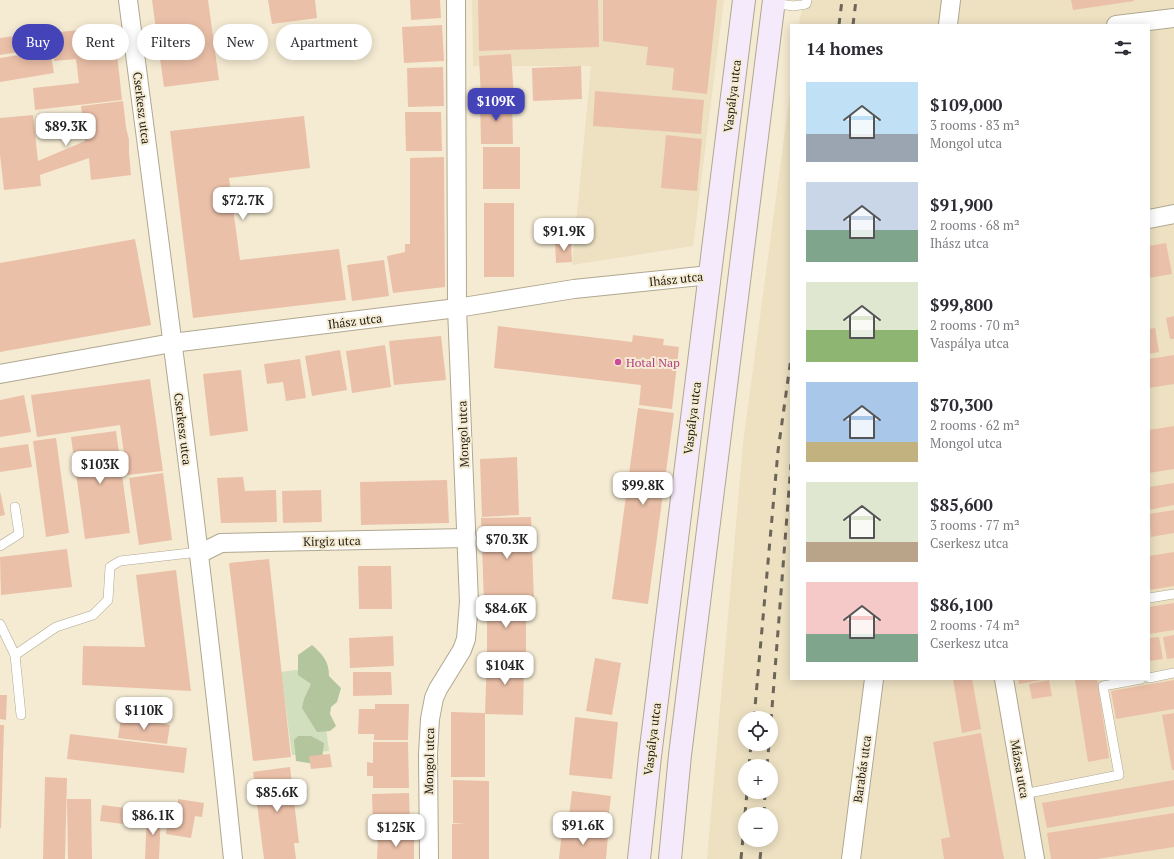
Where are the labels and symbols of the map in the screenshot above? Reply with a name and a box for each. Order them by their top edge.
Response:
street label: Vaspálya utca [720,59,744,133]
street label: Cserkesz utca [130,71,154,145]
pin: $109K [468,88,524,122]
pin: $89.3K [33,113,99,147]
pin: $72.7K [210,187,276,221]
pin: $91.9K [531,218,597,252]
street label: Ihász utca [648,269,704,289]
street label: Ihász utca [327,310,383,332]
place label: Hotal Nap [626,355,680,370]
marker: Hotal Nap [613,357,623,367]
street label: Vaspálya utca [680,381,704,455]
street label: Cserkesz utca [171,392,195,466]
street label: Mongol utca [454,400,472,468]
pin: $103K [72,451,128,485]
pin: $99.8K [610,472,676,506]
pin: $70.3K [474,526,540,560]
street label: Kirgiz utca [303,533,361,549]
pin: $84.6K [473,595,539,629]
pin: $104K [477,652,533,686]
pin: $110K [116,697,172,731]
street label: Vaspálya utca [640,702,664,776]
street label: Mongol utca [421,728,437,794]
street label: Barabás utca [850,734,874,804]
street label: Mázsa utca [1007,738,1033,800]
pin: $85.6K [244,779,310,813]
pin: $86.1K [120,802,186,836]
pin: $91.6K [550,812,616,846]
pin: $125K [368,814,424,848]

